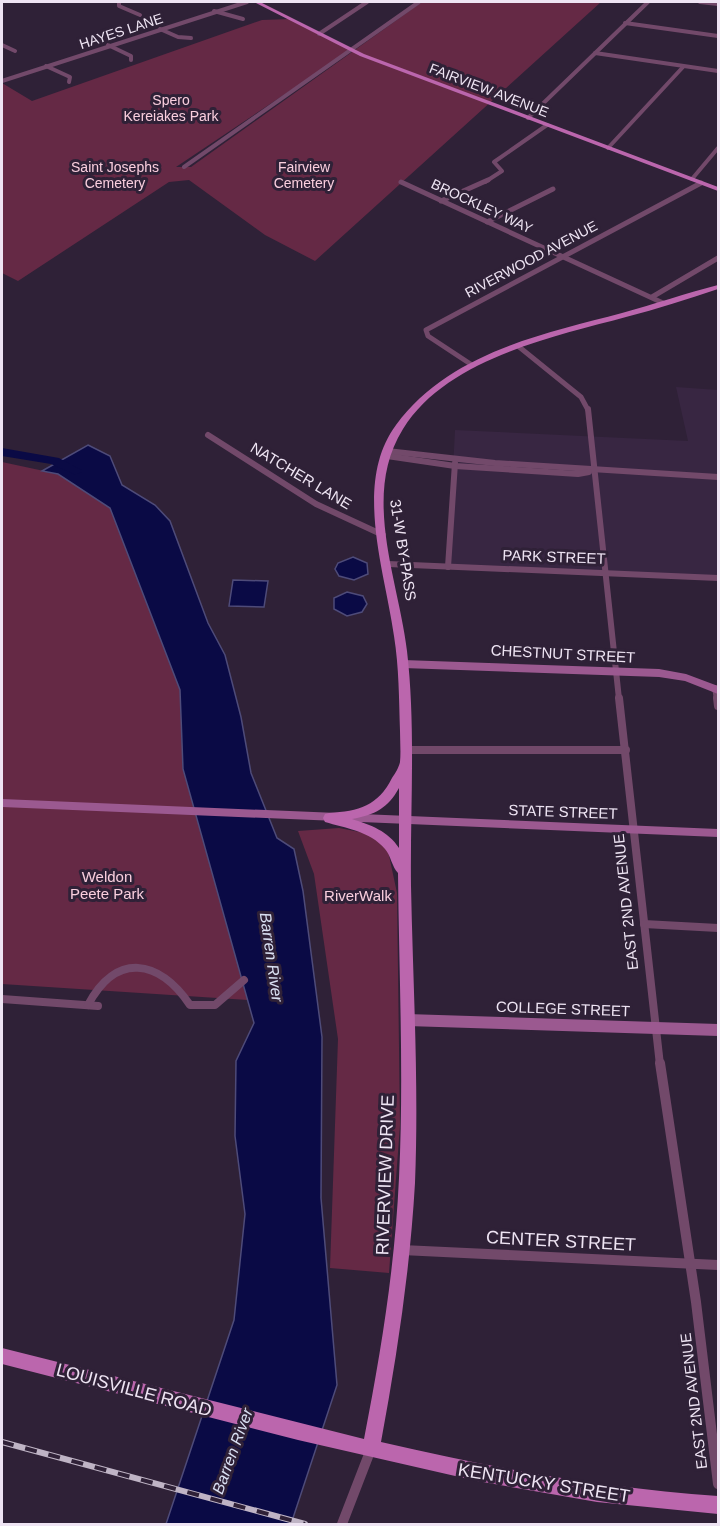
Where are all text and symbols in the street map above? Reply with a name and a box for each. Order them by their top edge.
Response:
street label: HAYES LANE [77,10,165,52]
street label: FAIRVIEW AVENUE [427,60,551,120]
park label: Spero Kereiakes Park [124,92,219,124]
park label: Saint Josephs Cemetery [71,159,159,191]
park label: Fairview Cemetery [274,159,334,191]
street label: BROCKLEY WAY [429,175,536,237]
street label: RIVERWOOD AVENUE [462,217,600,301]
street label: NATCHER LANE [248,439,355,512]
street label: 31-W BY-PASS [387,498,420,602]
street label: PARK STREET [502,546,606,567]
street label: CHESTNUT STREET [490,641,636,666]
street label: STATE STREET [508,801,618,822]
street label: EAST 2ND AVENUE [610,833,641,971]
park label: Weldon Peete Park [70,868,145,902]
park label: RiverWalk [324,887,392,904]
water label: Barren River [257,911,286,1003]
street label: COLLEGE STREET [496,998,630,1019]
street label: RIVERVIEW DRIVE [372,1094,398,1256]
street label: CENTER STREET [486,1227,636,1255]
street label: EAST 2ND AVENUE [677,1332,710,1470]
street label: LOUISVILLE ROAD [54,1360,214,1420]
water label: Barren River [209,1405,256,1496]
street label: KENTUCKY STREET [457,1460,631,1506]

